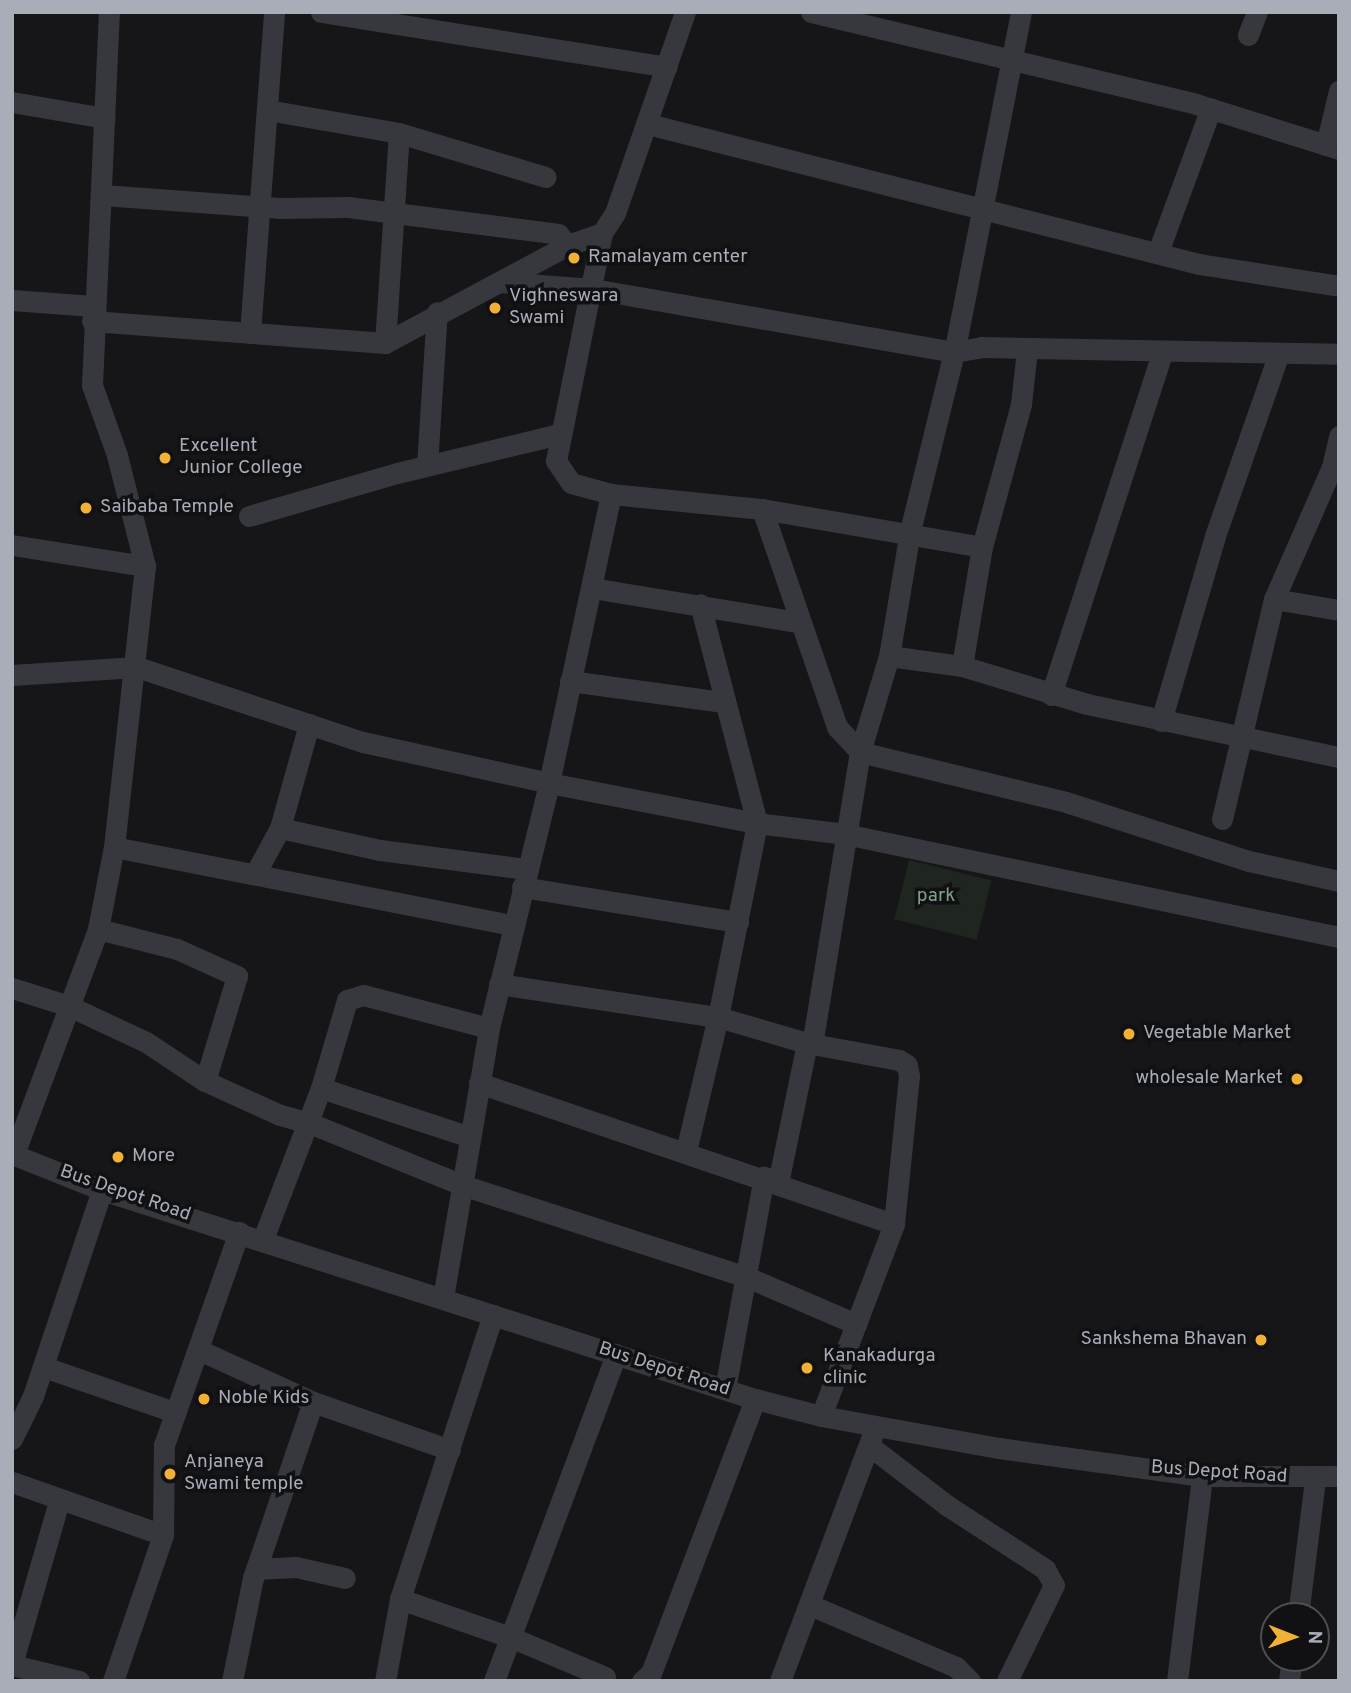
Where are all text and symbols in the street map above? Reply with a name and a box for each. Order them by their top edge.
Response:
place label: Ramalayam center [588,247,748,269]
marker: Ramalayam center [566,250,582,266]
place label: Vighneswara Swami [509,286,618,330]
marker: Vighneswara Swami [487,300,503,316]
place label: Excellent Junior College [179,436,302,480]
marker: Excellent Junior College [157,450,173,466]
place label: Saibaba Temple [100,497,235,519]
marker: Saibaba Temple [78,500,94,516]
park label: park [917,886,955,908]
place label: Vegetable Market [1143,1023,1291,1045]
marker: Vegetable Market [1121,1026,1137,1042]
place label: wholesale Market [1135,1068,1283,1090]
marker: wholesale Market [1289,1071,1305,1087]
place label: More [132,1146,175,1168]
marker: More [110,1149,126,1165]
street label: Bus Depot Road [57,1161,193,1227]
place label: Sankshema Bhavan [1081,1329,1247,1351]
marker: Sankshema Bhavan [1253,1332,1269,1348]
street label: Bus Depot Road [595,1338,733,1402]
place label: Kanakadurga clinic [823,1346,935,1390]
marker: Kanakadurga clinic [797,1358,817,1378]
place label: Noble Kids [218,1388,309,1410]
marker: Noble Kids [196,1391,212,1407]
place label: Anjaneya Swami temple [184,1452,303,1496]
street label: Bus Depot Road [1150,1457,1288,1489]
marker: Anjaneya Swami temple [162,1466,178,1482]
north arrow [1260,1602,1330,1672]
text: N [1302,1630,1326,1644]

